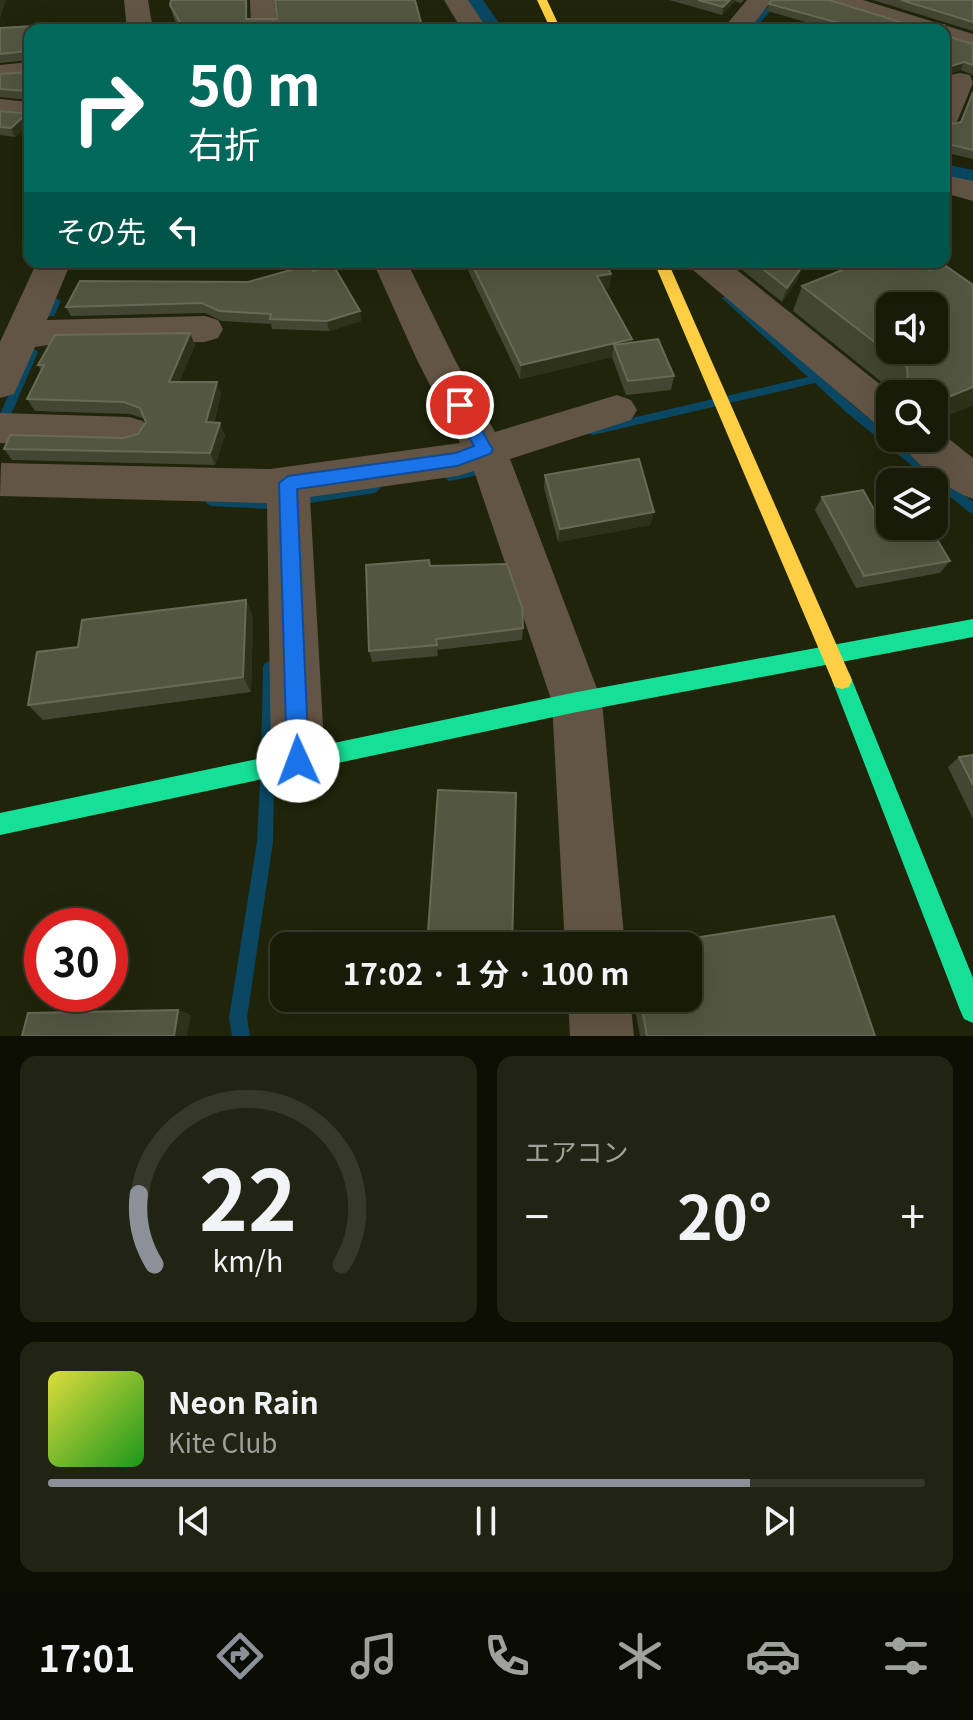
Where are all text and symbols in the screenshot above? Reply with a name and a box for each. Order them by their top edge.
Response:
text: 50 m [188,41,321,122]
icon: right [56,56,160,160]
text: 右折 [188,116,260,168]
text: その先 [56,208,146,252]
icon: left [162,208,206,252]
map controls [876,292,948,540]
button: sound [876,292,948,364]
pin [426,371,494,439]
button: search [876,380,948,452]
icon: arrive [438,383,482,427]
button: layers [876,468,948,540]
position arrow [256,719,340,803]
speed limit sign: 30 [24,908,128,1012]
text: 17:02 · 1 分 · 100 m [343,950,629,994]
text: エアコン [525,1132,629,1169]
text: 22 [199,1134,297,1255]
text: 20° [677,1170,772,1257]
text: − [525,1182,549,1246]
text: + [901,1182,925,1246]
text: km/h [213,1239,284,1280]
text: Neon Rain [168,1379,319,1423]
text: Kite Club [168,1423,277,1460]
icon: previous [172,1499,216,1543]
icon: pause [464,1499,508,1543]
icon: next [757,1499,801,1543]
icon: directions [212,1628,268,1684]
icon: music [346,1628,402,1684]
icon: phone [479,1628,535,1684]
icon: climate [612,1628,668,1684]
icon: car [745,1628,801,1684]
icon: filters [878,1628,934,1684]
text: 17:01 [39,1630,135,1682]

